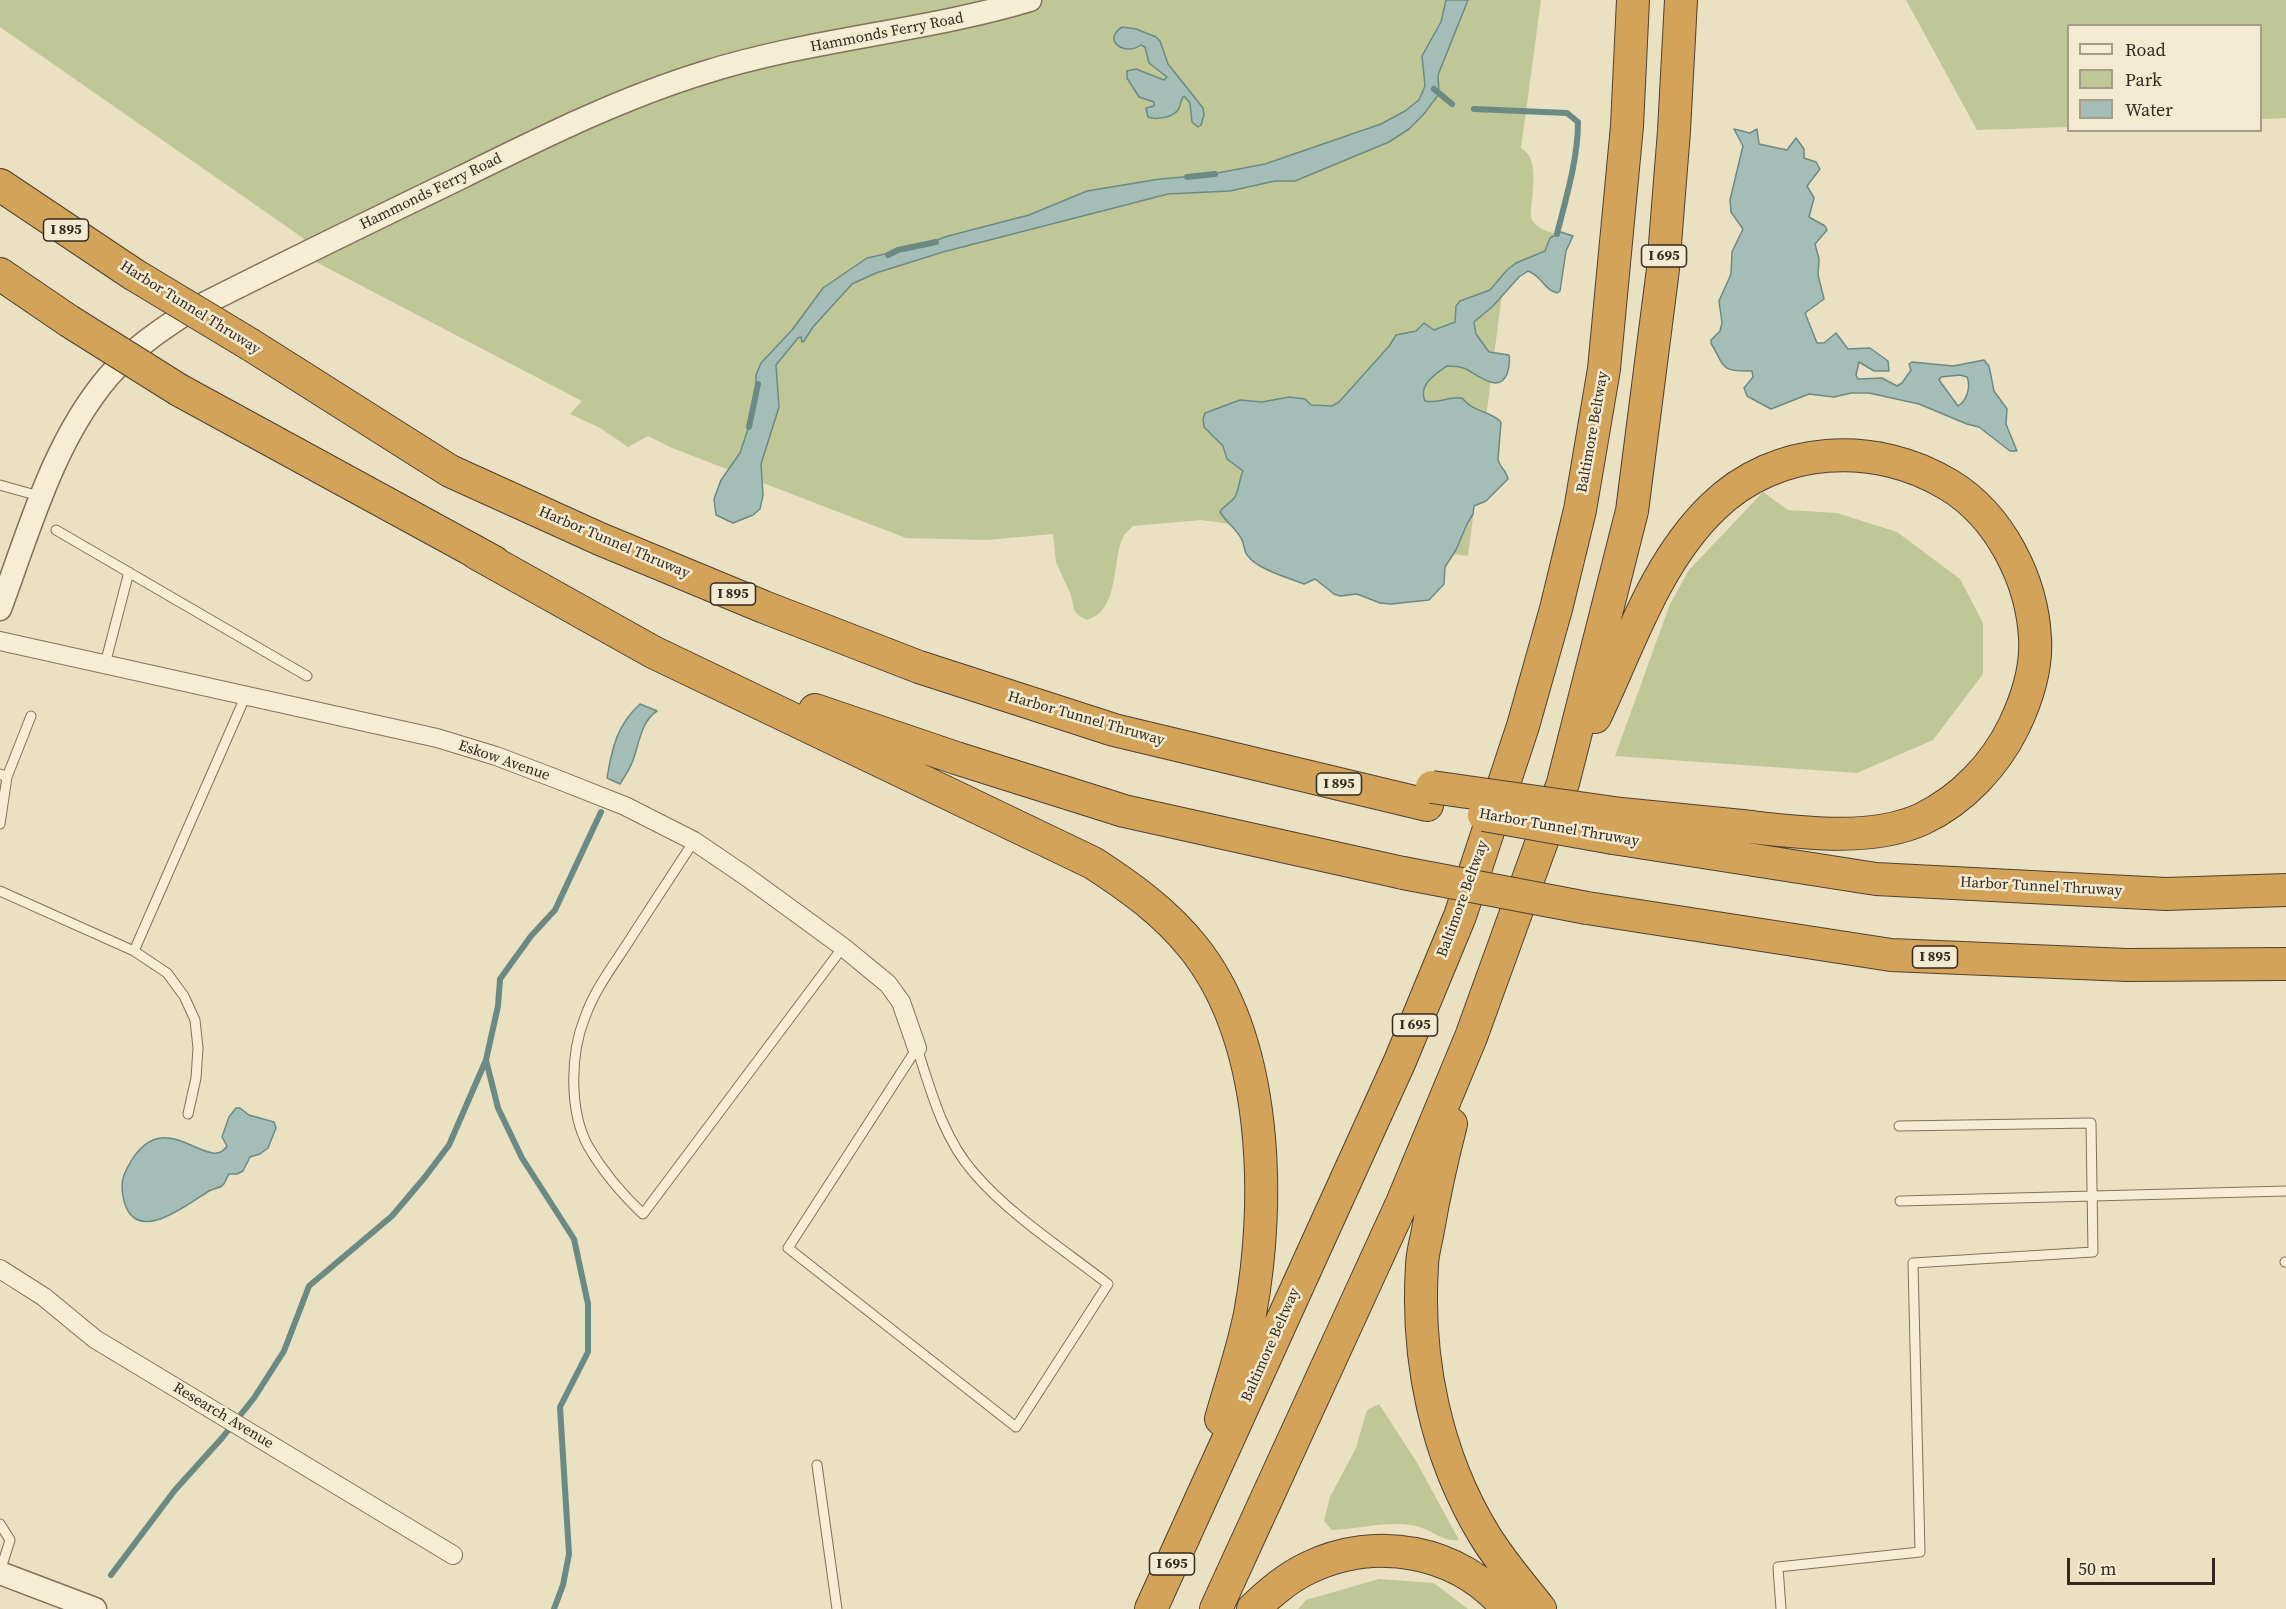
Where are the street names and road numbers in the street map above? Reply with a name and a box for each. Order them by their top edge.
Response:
street label: Hammonds Ferry Road [809,9,965,57]
street label: Hammonds Ferry Road [357,150,505,234]
road number: I 895 [44,219,88,241]
road number: I 695 [1642,245,1686,267]
street label: Harbor Tunnel Thruway [116,257,264,359]
street label: Baltimore Beltway [1573,370,1613,494]
street label: Harbor Tunnel Thruway [536,503,692,583]
road number: I 895 [710,583,756,605]
street label: Harbor Tunnel Thruway [1005,688,1167,750]
street label: Eskow Avenue [456,737,552,785]
road number: I 895 [1316,773,1362,795]
street label: Harbor Tunnel Thruway [1477,805,1641,851]
street label: Baltimore Beltway [1434,838,1492,960]
street label: Harbor Tunnel Thruway [1959,874,2123,900]
road number: I 895 [1912,946,1958,968]
road number: I 695 [1392,1014,1438,1036]
street label: Baltimore Beltway [1238,1285,1304,1405]
street label: Research Avenue [170,1379,276,1453]
road number: I 695 [1150,1553,1194,1575]

